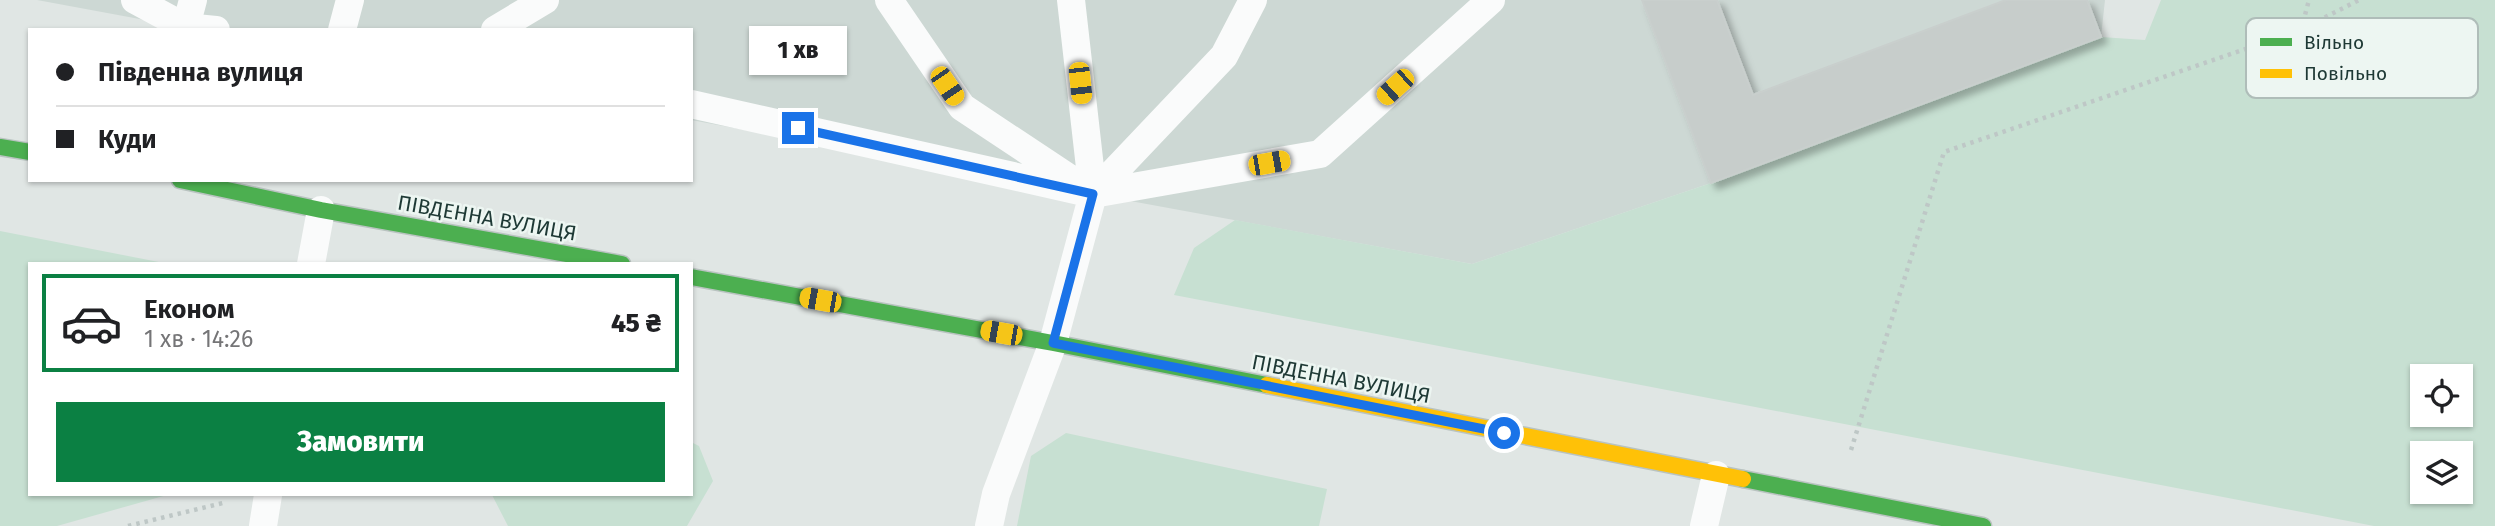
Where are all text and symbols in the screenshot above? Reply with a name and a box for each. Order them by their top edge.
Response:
legend [2246,18,2478,98]
callout: 1 хв [749,26,847,76]
text: Вільно [2304,31,2364,54]
text: 1 хв [778,36,818,64]
text: Південна вулиця [98,57,304,88]
car [1068,61,1093,105]
text: Повільно [2304,62,2387,85]
car [927,63,968,109]
car [1373,65,1418,109]
route end [782,112,814,144]
text: Куди [98,124,157,155]
car [1247,149,1292,177]
street label: ПІВДЕННА ВУЛИЦЯ [395,189,579,247]
car [798,286,843,314]
icon: car [60,292,123,355]
text: Економ [144,294,234,325]
text: 45 ₴ [611,308,661,339]
car [979,319,1024,347]
text: 1 хв · 14:26 [144,325,253,353]
street label: ПІВДЕННА ВУЛИЦЯ [1250,349,1432,409]
map controls [2410,364,2473,504]
button: locate [2410,364,2473,427]
button: Замовити [56,402,665,482]
route start [1488,417,1520,449]
button: layers [2410,441,2473,504]

